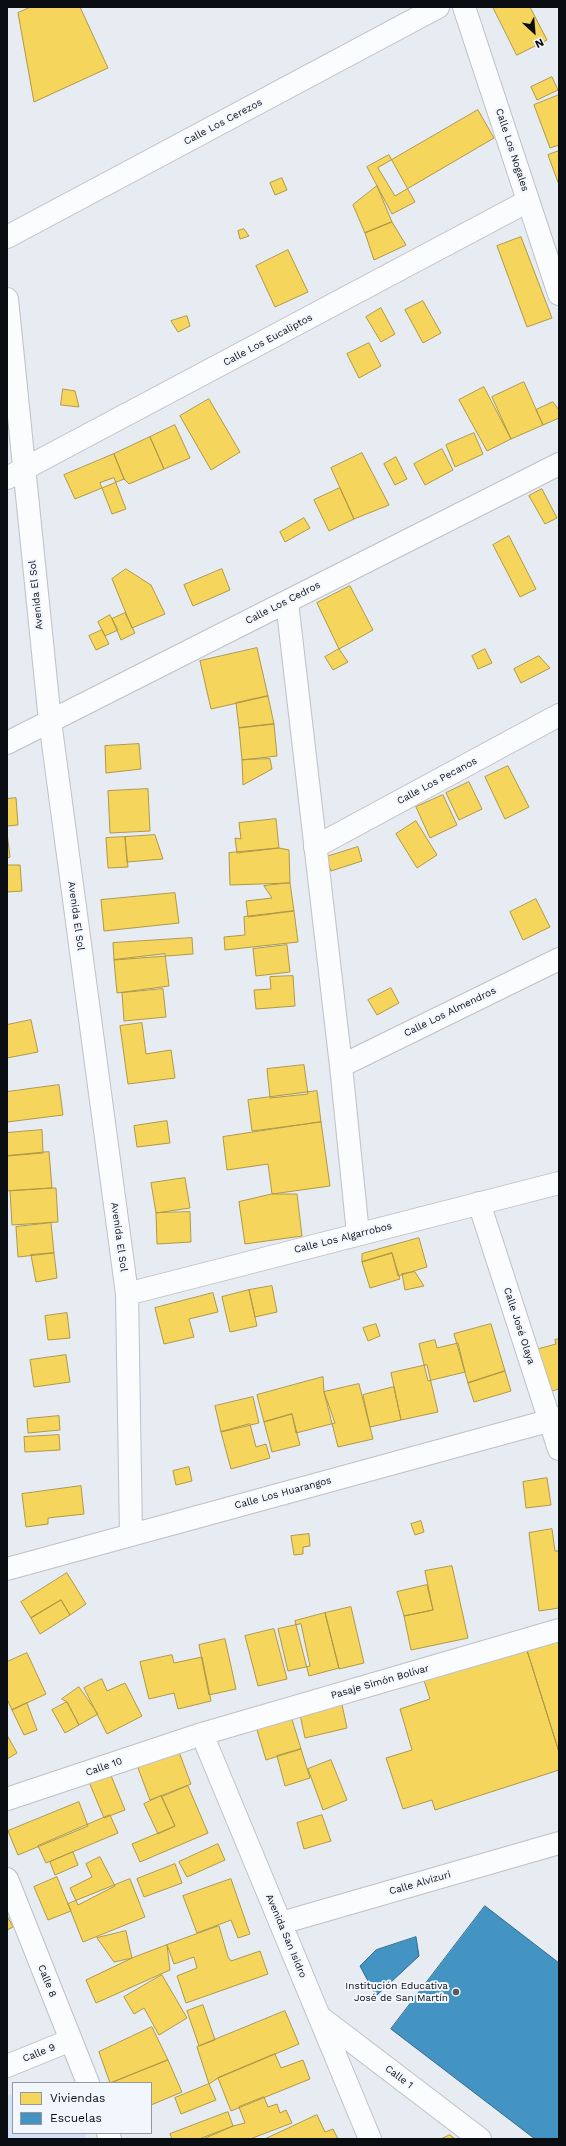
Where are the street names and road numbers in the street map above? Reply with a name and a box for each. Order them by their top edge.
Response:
street label: Calle Los Cerezos [182,96,264,148]
street label: Calle Los Nogales [493,107,531,193]
street label: Calle Los Eucaliptos [221,311,315,369]
street label: Avenida El Sol [26,560,46,630]
street label: Calle Los Cedros [244,579,322,627]
street label: Calle Los Pecanos [395,755,479,807]
street label: Avenida El Sol [65,881,87,951]
street label: Calle Los Almendros [402,984,498,1040]
street label: Avenida El Sol [108,1202,130,1272]
street label: Calle Los Algarrobos [293,1220,393,1256]
street label: Calle José Olaya [501,1286,537,1366]
street label: Calle Los Huarangos [233,1474,333,1512]
street label: Pasaje Simón Bolívar [329,1662,431,1702]
street label: Calle 10 [84,1755,124,1779]
street label: Calle Alvizuri [388,1868,452,1898]
street label: Avenida San Isidro [263,1892,309,1980]
street label: Calle 8 [35,1963,59,1999]
street label: Calle 9 [21,2041,57,2065]
street label: Calle 1 [383,2063,415,2091]

